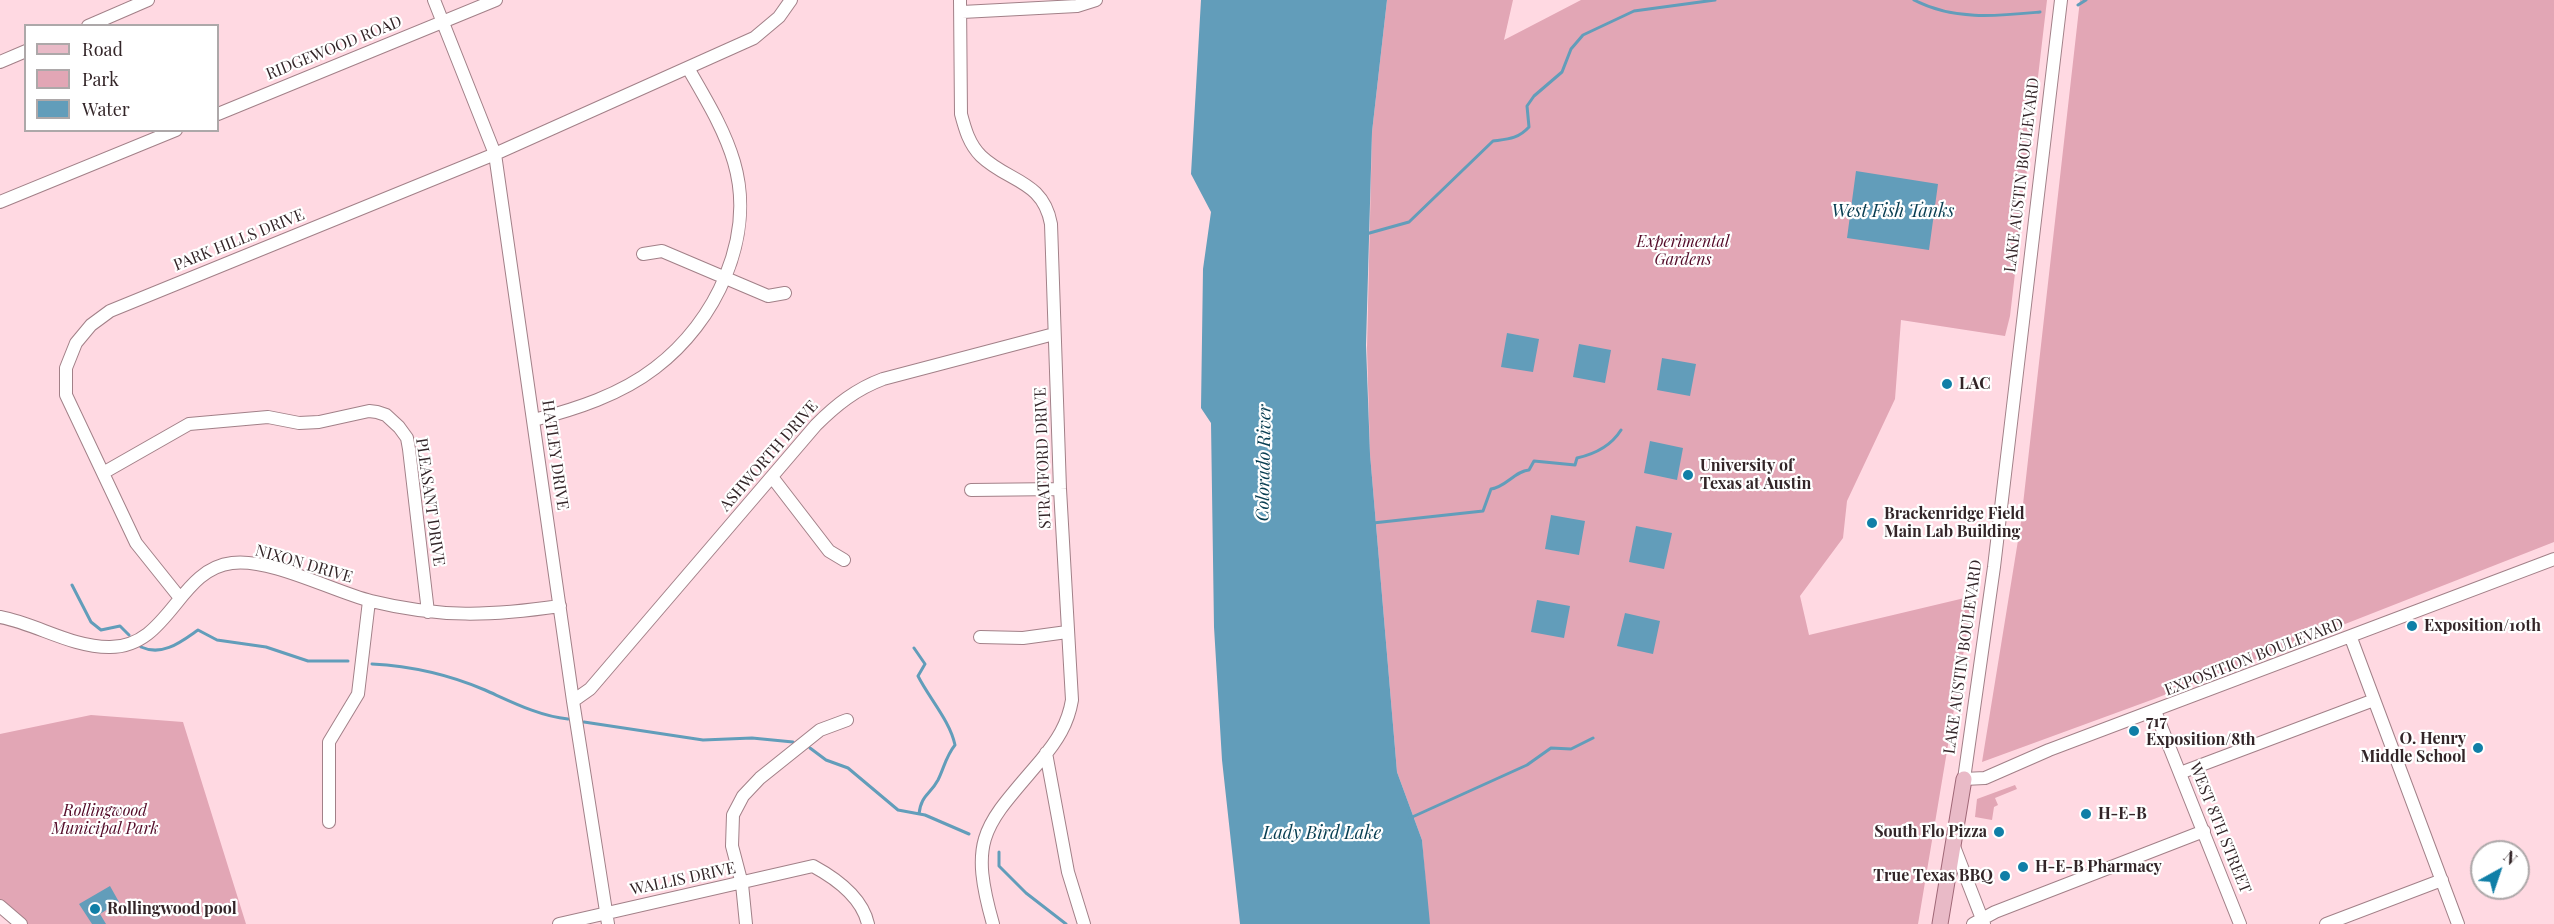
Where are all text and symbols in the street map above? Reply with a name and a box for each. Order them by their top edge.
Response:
street label: RIDGEWOOD ROAD [263,12,405,84]
legend [24,24,219,132]
text: Road [82,37,123,61]
text: Park [82,67,119,91]
street label: LAKE AUSTIN BOULEVARD [2001,76,2043,274]
text: Water [82,97,130,121]
water label: West Fish Tanks [1832,200,1954,222]
street label: PARK HILLS DRIVE [171,205,307,275]
park label: Experimental Gardens [1637,232,1729,270]
place label: LAC [1959,374,1991,394]
marker: LAC [1940,377,1954,391]
street label: STRATFORD DRIVE [1031,387,1055,529]
street label: ASHWORTH DRIVE [716,397,822,515]
street label: HATLEY DRIVE [538,399,572,511]
water label: Colorado River [1252,404,1276,522]
street label: PLEASANT DRIVE [412,437,448,567]
place label: University of Texas at Austin [1700,456,1811,494]
marker: University of Texas at Austin [1681,468,1695,482]
place label: Brackenridge Field Main Lab Building [1884,504,2025,542]
marker: Brackenridge Field Main Lab Building [1865,516,1879,530]
street label: NIXON DRIVE [253,541,355,587]
street label: LAKE AUSTIN BOULEVARD [1940,559,1986,755]
street label: EXPOSITION BOULEVARD [2162,614,2346,700]
place label: Exposition/10th [2424,616,2541,636]
marker: Exposition/10th [2405,619,2419,633]
place label: 717 Exposition/8th [2146,712,2256,750]
marker: 717 Exposition/8th [2127,724,2141,738]
place label: O. Henry Middle School [2360,729,2466,767]
marker: O. Henry Middle School [2471,741,2485,755]
street label: WEST 8TH STREET [2185,760,2255,896]
park label: Rollingwood Municipal Park [51,801,159,839]
place label: H-E-B [2098,804,2147,824]
marker: H-E-B [2079,807,2093,821]
water label: Lady Bird Lake [1263,822,1381,844]
place label: South Flo Pizza [1874,822,1987,842]
marker: South Flo Pizza [1992,825,2006,839]
north arrow [2470,840,2530,900]
text: N [2499,846,2522,869]
place label: H-E-B Pharmacy [2035,857,2162,877]
street label: WALLIS DRIVE [629,858,737,900]
marker: H-E-B Pharmacy [2016,860,2030,874]
place label: True Texas BBQ [1873,866,1993,886]
marker: True Texas BBQ [1998,869,2012,883]
place label: Rollingwood pool [107,899,237,919]
marker: Rollingwood pool [88,902,102,916]

